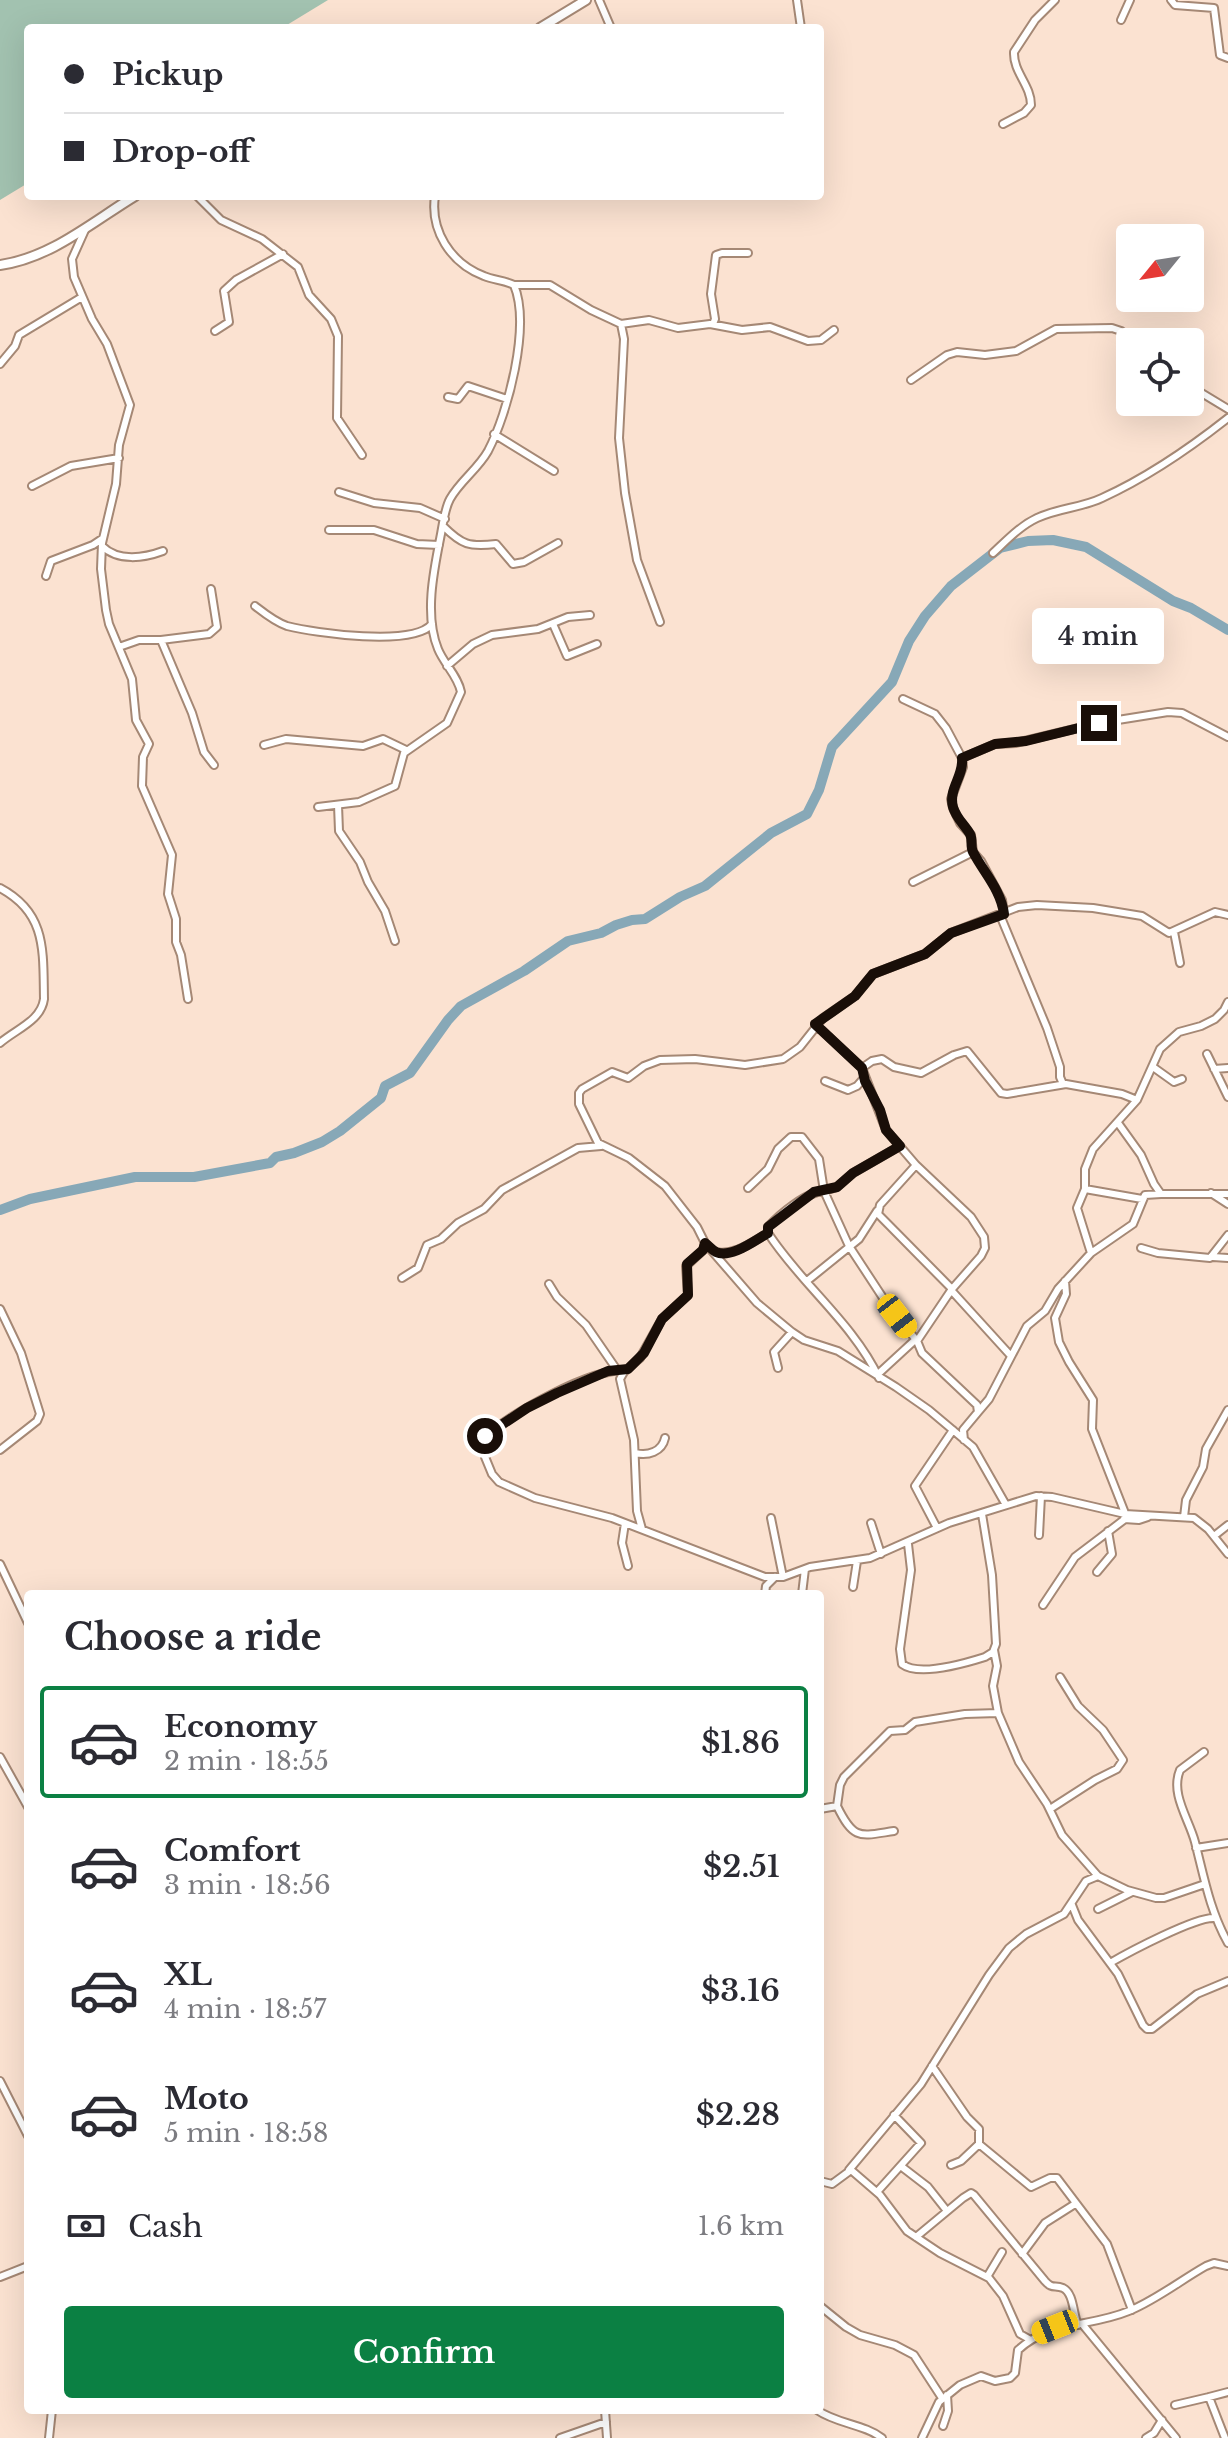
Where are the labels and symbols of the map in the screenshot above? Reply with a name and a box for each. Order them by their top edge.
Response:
north arrow [1116,224,1204,312]
callout: 4 min [1033,607,1165,663]
route end [1081,705,1117,741]
car [873,1290,921,1342]
route start [467,1418,503,1454]
car [1028,2307,1082,2347]

